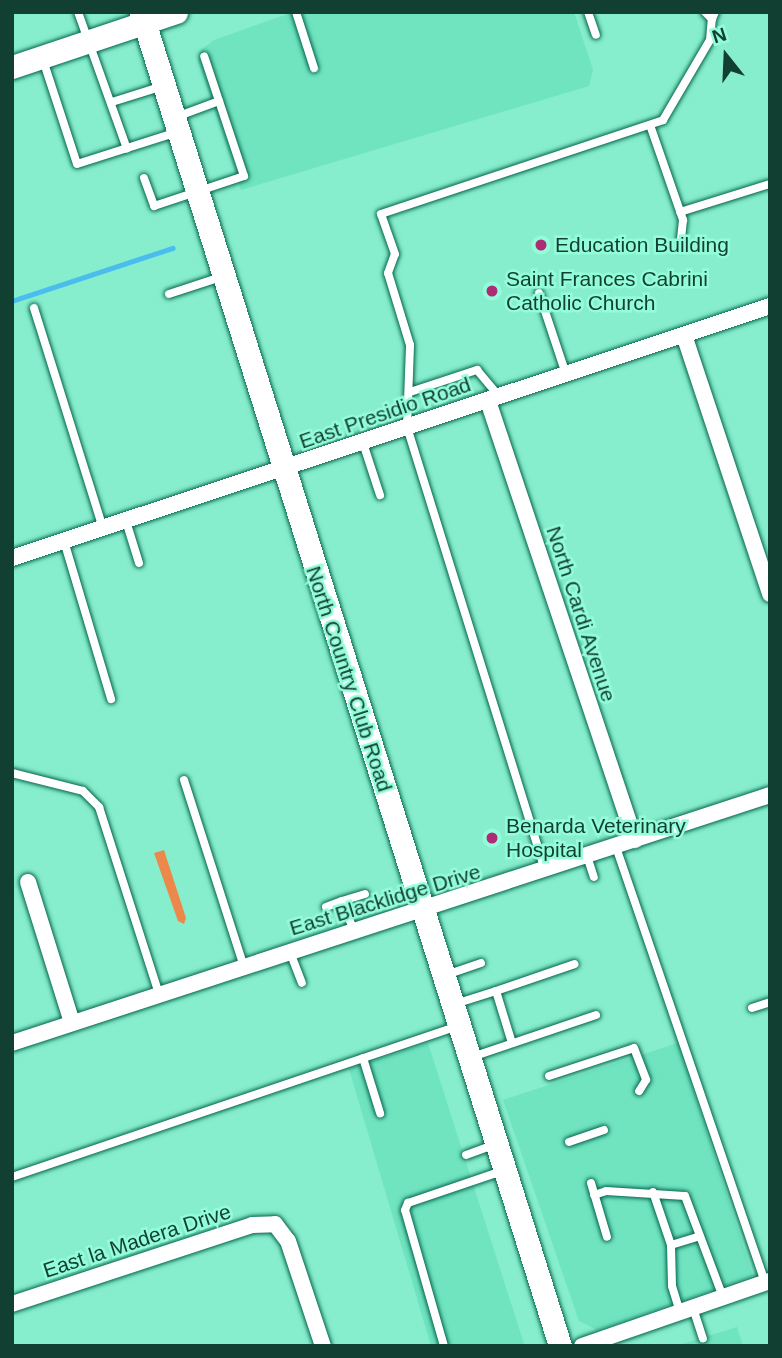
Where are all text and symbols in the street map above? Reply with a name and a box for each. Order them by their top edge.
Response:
north arrow [691,21,761,91]
text: N [710,23,729,48]
place label: Education Building [555,232,729,258]
marker: Education Building [533,237,549,253]
place label: Saint Frances Cabrini Catholic Church [506,266,708,316]
marker: Saint Frances Cabrini Catholic Church [484,283,500,299]
street label: East Presidio Road [296,372,474,454]
street label: North Cardi Avenue [541,523,621,705]
street label: North Country Club Road [301,563,397,795]
place label: Benarda Veterinary Hospital [506,813,686,863]
marker: Benarda Veterinary Hospital [484,830,500,846]
street label: East Blacklidge Drive [286,859,484,941]
street label: East la Madera Drive [40,1199,234,1283]

